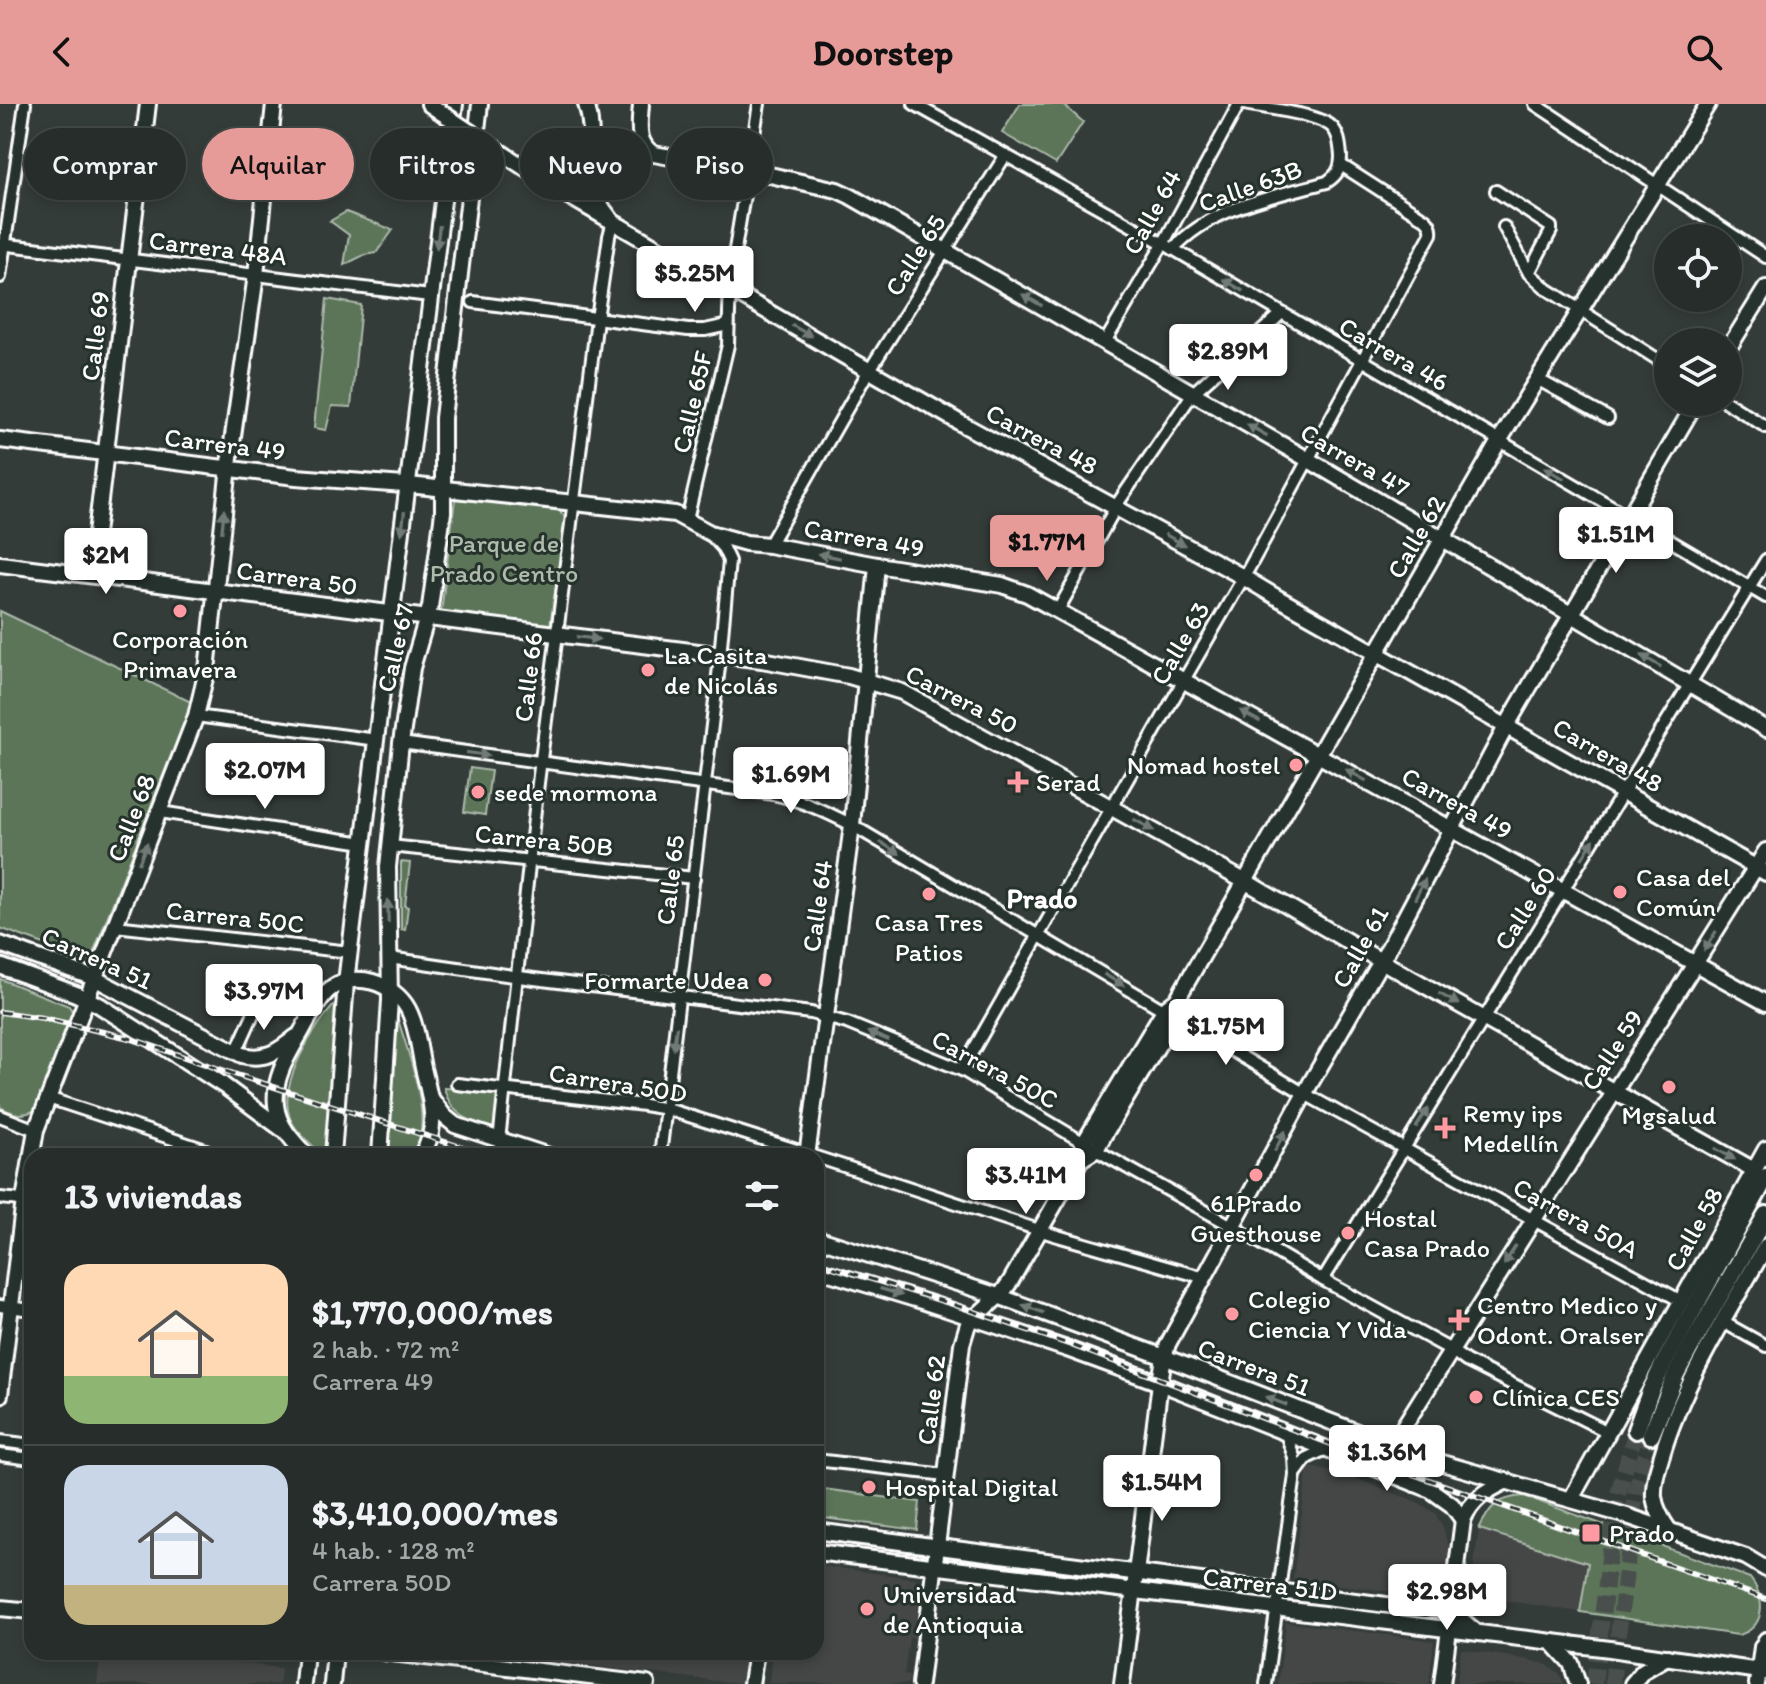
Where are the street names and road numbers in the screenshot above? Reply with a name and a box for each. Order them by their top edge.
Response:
street label: Calle 63B [1194,153,1306,219]
street label: Calle 64 [1116,163,1189,260]
street label: Calle 65 [877,208,953,302]
street label: Carrera 48A [147,224,289,272]
street label: Calle 69 [74,289,116,383]
street label: Carrera 46 [1333,310,1455,398]
street label: Calle 65F [665,347,719,456]
street label: Carrera 48 [981,396,1103,482]
street label: Carrera 47 [1295,416,1415,504]
street label: Carrera 49 [163,421,287,467]
street label: Calle 62 [1379,489,1453,584]
street label: Carrera 49 [801,512,927,564]
street label: Carrera 50 [234,554,360,602]
street label: Calle 63 [1143,596,1217,690]
street label: Calle 67 [369,601,421,695]
street label: Calle 66 [507,630,549,724]
street label: Carrera 50 [900,657,1024,741]
street label: Carrera 48 [1547,711,1669,799]
street label: Carrera 49 [1396,760,1518,846]
street label: Calle 68 [100,770,162,866]
street label: Carrera 50B [473,817,615,863]
street label: Calle 65 [649,833,691,927]
street label: Calle 64 [795,858,839,954]
street label: Calle 60 [1487,860,1563,956]
street label: Carrera 50C [164,894,306,940]
street label: Calle 61 [1324,900,1396,994]
street label: Carrera 51 [37,919,157,997]
street label: Calle 59 [1574,1003,1650,1097]
street label: Carrera 50C [926,1022,1064,1116]
street label: Carrera 50D [547,1056,689,1110]
street label: Carrera 50A [1508,1170,1645,1266]
street label: Calle 58 [1658,1181,1730,1277]
street label: Carrera 51 [1193,1331,1315,1403]
street label: Calle 62 [910,1353,952,1447]
street label: Carrera 51D [1201,1560,1339,1608]

